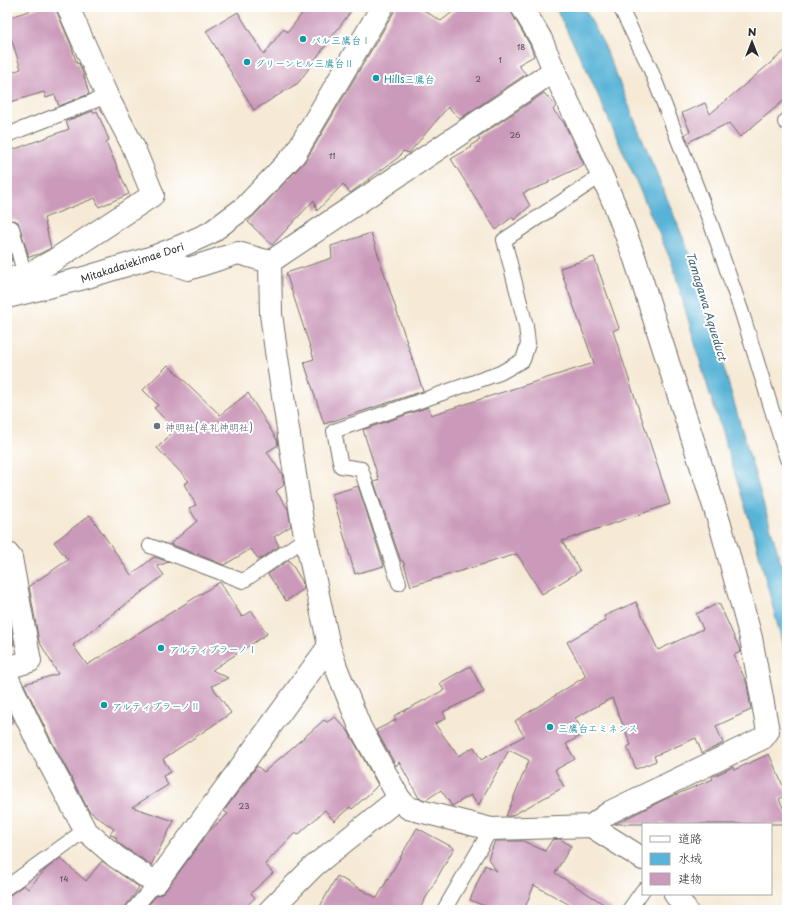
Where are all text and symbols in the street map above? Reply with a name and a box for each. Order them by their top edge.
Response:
north arrow [732,22,772,62]
text: N [748,23,757,40]
place label: パル三鷹台Ⅰ [311,32,371,47]
marker: パル三鷹台Ⅰ [298,34,308,44]
house number: 18 [517,41,525,53]
house number: 1 [498,54,502,66]
place label: グリーンヒル三鷹台Ⅱ [255,55,354,70]
marker: グリーンヒル三鷹台Ⅱ [242,57,252,67]
place label: Hills三鷹台 [384,71,435,86]
marker: Hills三鷹台 [371,73,381,83]
house number: 2 [475,73,481,85]
house number: 26 [510,129,521,141]
house number: 11 [329,150,335,162]
street label: Mitakadaiekimae Dori [79,238,186,286]
water label: Tamagawa Aqueduct [682,250,732,364]
place label: 神明社(牟礼神明社) [165,419,253,434]
marker: 神明社(牟礼神明社) [152,421,162,431]
place label: アルティプラーノⅠ [169,641,258,656]
marker: アルティプラーノⅠ [156,643,166,653]
place label: アルティプラーノⅡ [112,698,201,713]
marker: アルティプラーノⅡ [99,700,109,710]
place label: 三鷹台エミネンス [558,720,638,735]
marker: 三鷹台エミネンス [545,722,555,732]
house number: 23 [239,800,249,812]
legend [642,823,772,895]
text: 道路 [678,829,702,847]
text: 水域 [678,849,702,867]
text: 建物 [678,869,702,887]
house number: 14 [60,873,68,885]

